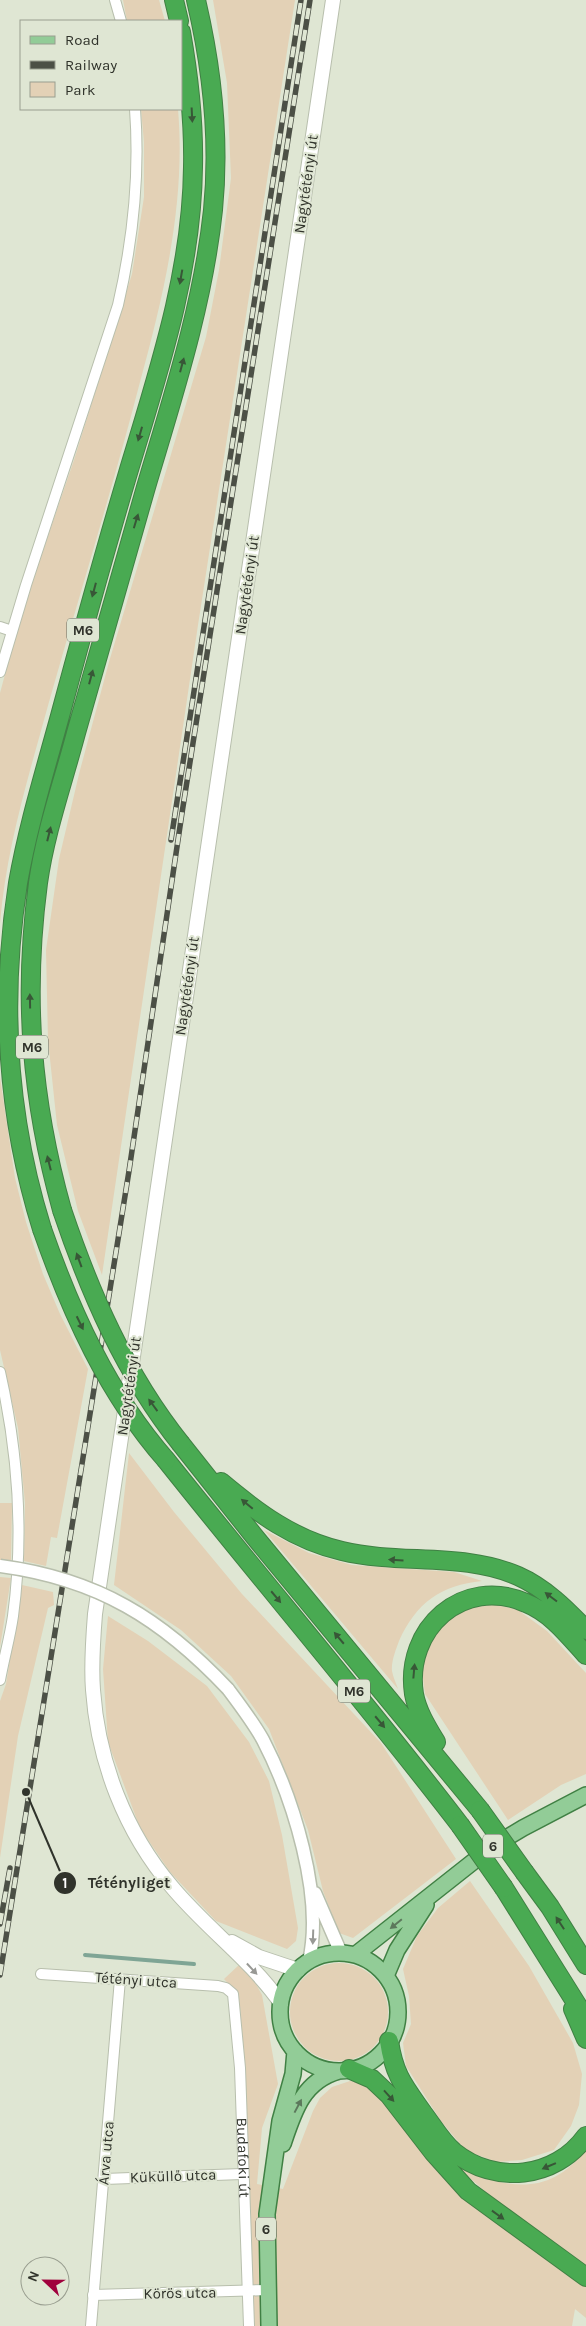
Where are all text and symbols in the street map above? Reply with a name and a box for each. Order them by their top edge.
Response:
legend [20,20,182,110]
text: Road [65,31,100,49]
text: Railway [65,56,117,74]
text: Park [65,81,95,99]
one-way arrow [188,107,196,123]
street label: Nagytétényi út [290,133,322,235]
one-way arrow [176,269,184,285]
one-way arrow [178,357,186,372]
one-way arrow [135,426,143,441]
one-way arrow [132,513,140,528]
street label: Nagytétényi út [231,534,263,636]
one-way arrow [90,582,98,597]
road number: M6 [67,618,99,642]
one-way arrow [88,669,96,684]
one-way arrow [45,826,53,841]
street label: Nagytétényi út [171,935,203,1037]
one-way arrow [26,993,34,1009]
road number: M6 [16,1036,48,1058]
one-way arrow [45,1155,53,1170]
one-way arrow [75,1252,83,1267]
one-way arrow [76,1316,84,1330]
street label: Nagytétényi út [113,1335,145,1437]
one-way arrow [148,1398,158,1411]
one-way arrow [240,1498,253,1509]
one-way arrow [388,1555,404,1563]
one-way arrow [270,1591,281,1603]
one-way arrow [544,1592,558,1602]
one-way arrow [333,1632,344,1645]
one-way arrow [410,1663,418,1679]
road number: M6 [338,1680,370,1702]
one-way arrow [374,1716,385,1728]
road number: 6 [483,1834,503,1858]
callout: Tétényliget [53,1867,181,1898]
text: Tétényliget [88,1873,170,1892]
text: 1 [62,1874,68,1892]
one-way arrow [555,1917,565,1930]
one-way arrow [390,1918,403,1929]
one-way arrow [308,1929,316,1945]
one-way arrow [246,1963,258,1975]
street label: Tétényi utca [94,1968,178,1992]
one-way arrow [383,2090,395,2102]
one-way arrow [294,2099,303,2113]
street label: Budafoki út [233,2117,254,2198]
street label: Árva utca [94,2120,118,2186]
one-way arrow [542,2162,556,2170]
street label: Küküllő utca [129,2165,217,2187]
one-way arrow [492,2210,505,2220]
road number: 6 [256,2218,276,2240]
north arrow [20,2256,70,2306]
text: N [24,2268,43,2284]
street label: Körös utca [143,2283,217,2303]

